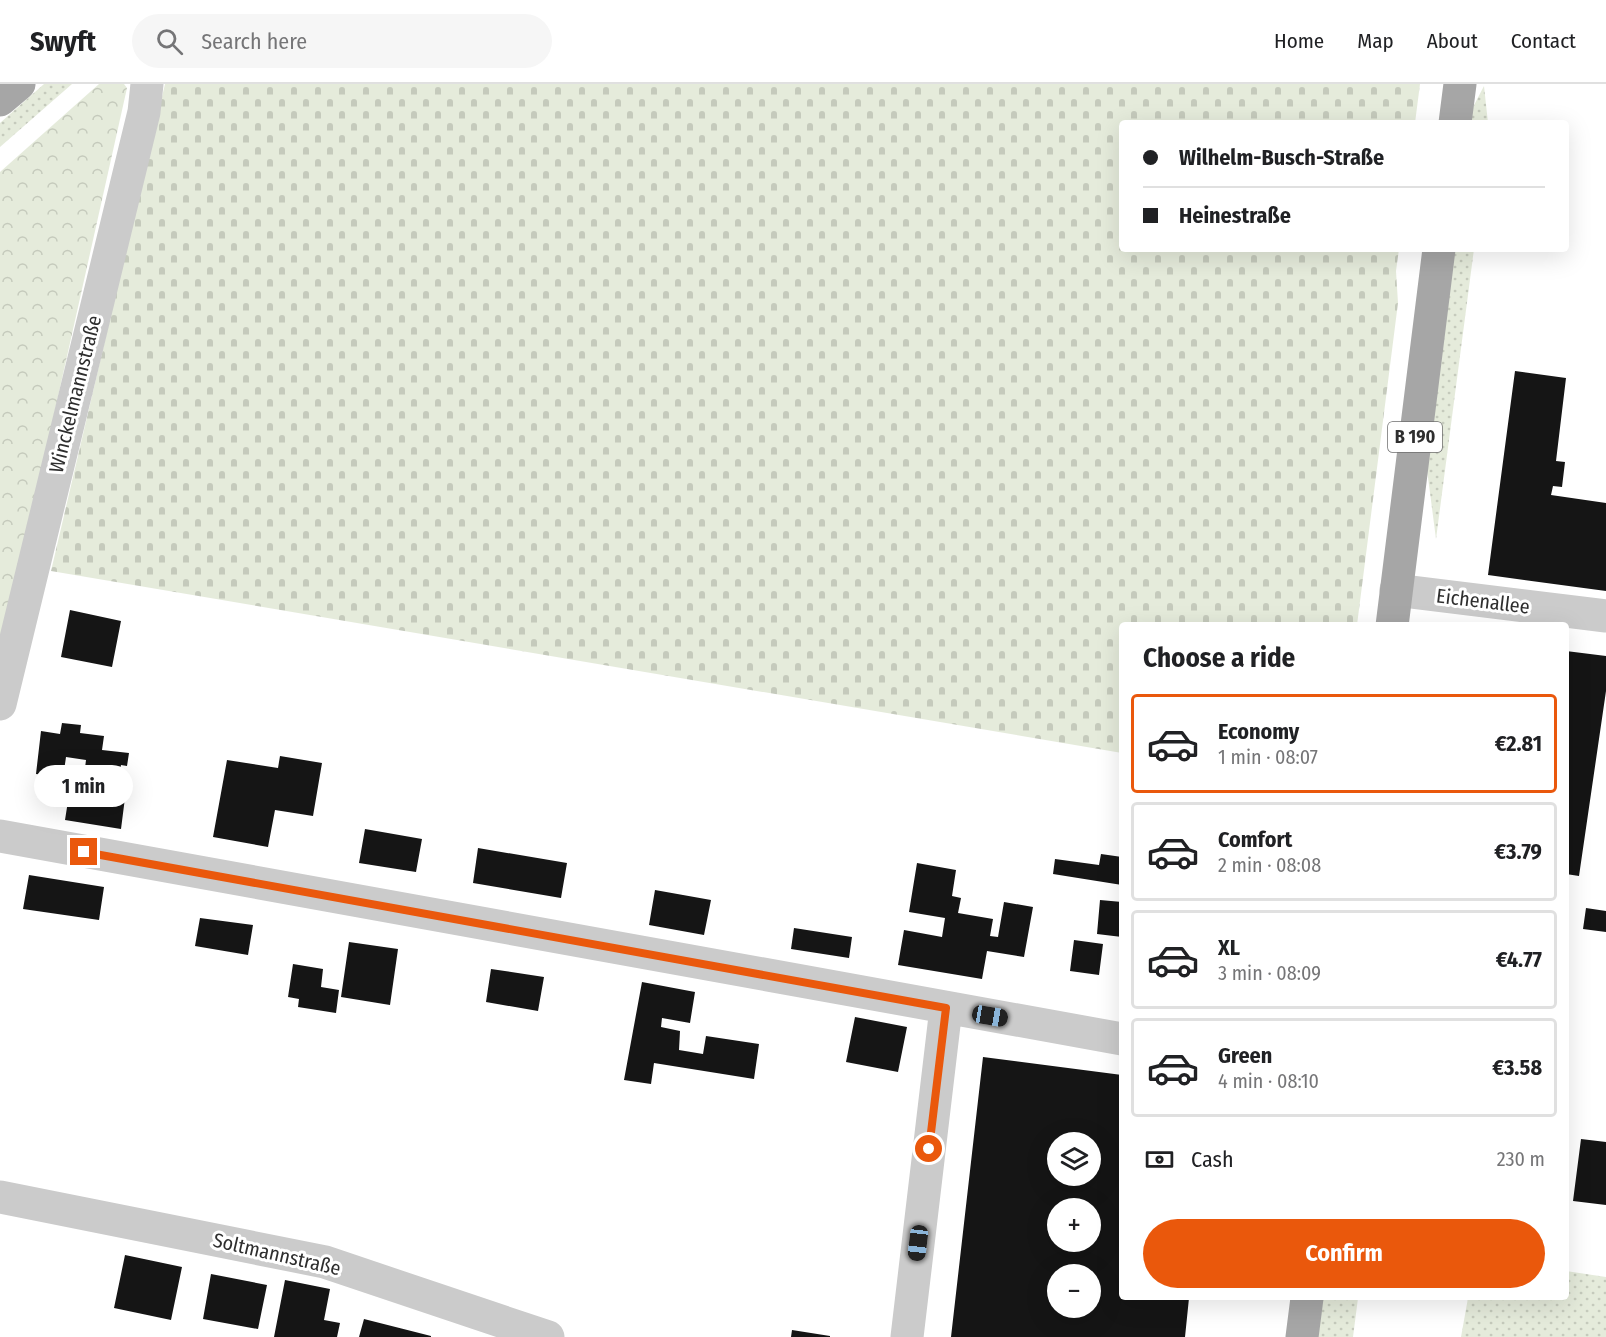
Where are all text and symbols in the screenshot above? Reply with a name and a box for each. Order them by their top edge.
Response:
search box [132,14,552,68]
text: Swyft [30,25,96,58]
icon: search [153,25,186,58]
text: Search here [201,28,307,55]
text: Home [1274,28,1324,54]
text: Map [1357,28,1394,54]
text: About [1427,28,1478,54]
text: Contact [1511,28,1576,54]
text: Wilhelm-Busch-Straße [1179,144,1384,171]
text: Heinestraße [1179,202,1291,229]
street label: Winckelmannstraße [44,313,106,475]
road number: B 190 [1388,422,1442,452]
street label: Eichenallee [1435,583,1531,619]
text: Choose a ride [1143,642,1295,674]
icon: car [1146,717,1200,771]
text: Economy [1218,718,1299,745]
text: €2.81 [1495,730,1542,757]
text: 1 min · 08:07 [1218,745,1318,769]
callout: 1 min [34,765,134,807]
text: 1 min [62,774,105,798]
icon: car [1146,825,1200,879]
text: Comfort [1218,826,1292,853]
route end [70,838,97,865]
text: €3.79 [1494,838,1542,865]
text: 2 min · 08:08 [1218,853,1321,877]
icon: car [1146,933,1200,987]
text: XL [1218,934,1240,961]
text: €4.77 [1496,946,1542,973]
text: 3 min · 08:09 [1218,961,1321,985]
car [971,1004,1009,1028]
icon: car [1146,1041,1200,1095]
text: Green [1218,1042,1272,1069]
text: €3.58 [1492,1054,1542,1081]
text: 4 min · 08:10 [1218,1069,1319,1093]
map controls [1047,1132,1101,1318]
button: layers [1047,1132,1101,1186]
route start [915,1135,942,1162]
icon: cash [1143,1143,1176,1176]
text: Cash [1191,1146,1234,1173]
text: 230 m [1497,1147,1545,1171]
button: + [1047,1198,1101,1252]
button: Confirm [1143,1219,1545,1288]
car [907,1224,929,1262]
street label: Soltmannstraße [211,1228,343,1280]
button: − [1047,1264,1101,1318]

